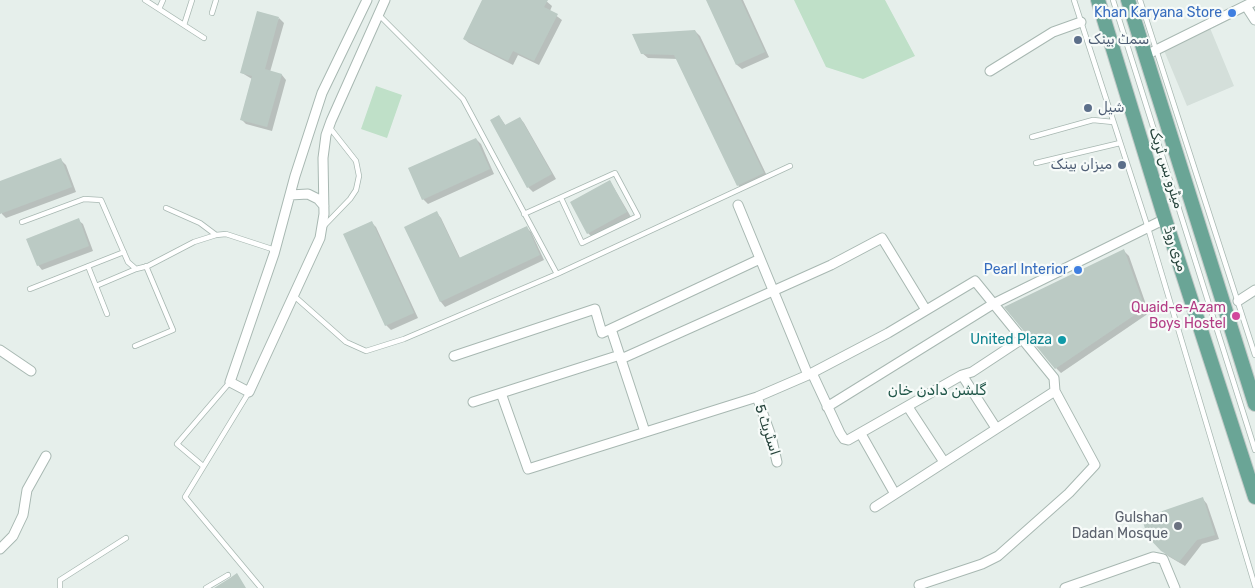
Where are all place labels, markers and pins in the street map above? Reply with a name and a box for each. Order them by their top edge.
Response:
place label: Khan Karyana Store [1094,5,1222,21]
marker: Khan Karyana Store [1226,7,1238,19]
place label: سمٹ بینک [1088,32,1149,48]
marker: سمٹ بینک [1072,34,1084,46]
place label: شیل [1098,100,1124,116]
marker: شیل [1082,102,1094,114]
place label: میزان بینک [1050,157,1112,173]
marker: میزان بینک [1116,159,1128,171]
place label: Pearl Interior [984,262,1068,278]
marker: Pearl Interior [1072,264,1084,276]
place label: Quaid-e-Azam Boys Hostel [1131,300,1226,332]
marker: Quaid-e-Azam Boys Hostel [1230,310,1242,322]
place label: United Plaza [970,332,1052,348]
marker: United Plaza [1056,334,1068,346]
place label: Gulshan Dadan Mosque [1072,510,1168,542]
marker: Gulshan Dadan Mosque [1172,520,1184,532]

